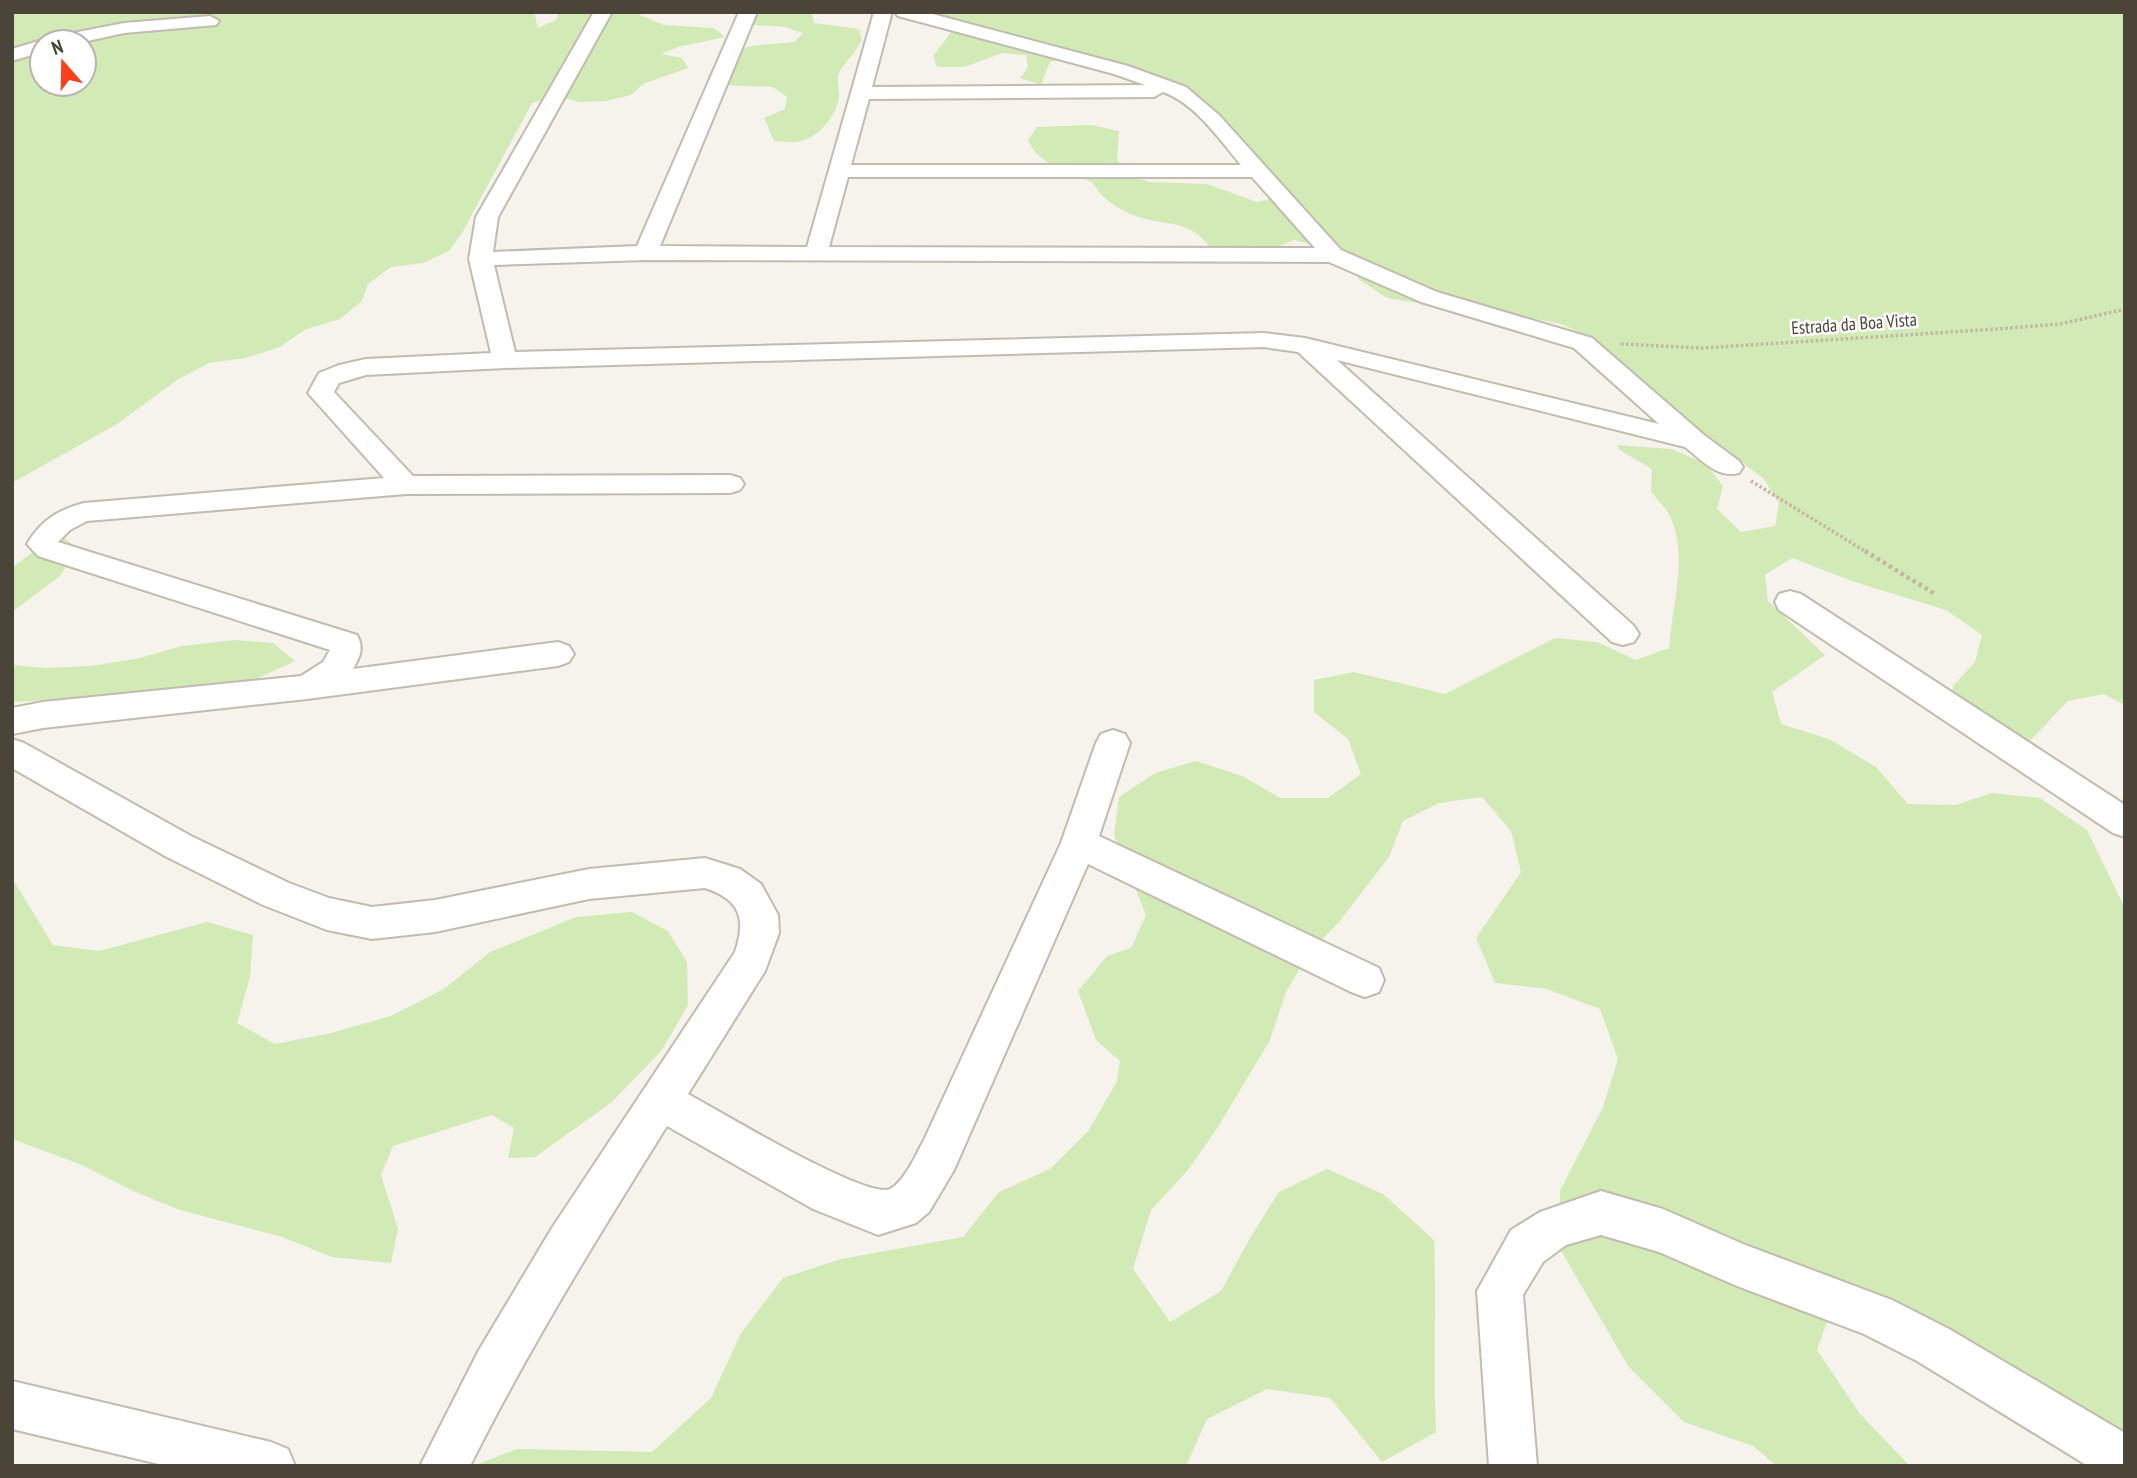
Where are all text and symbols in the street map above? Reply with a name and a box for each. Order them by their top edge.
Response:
north arrow [28,28,98,98]
text: N [48,34,66,60]
street label: Estrada da Boa Vista [1790,308,1918,339]

